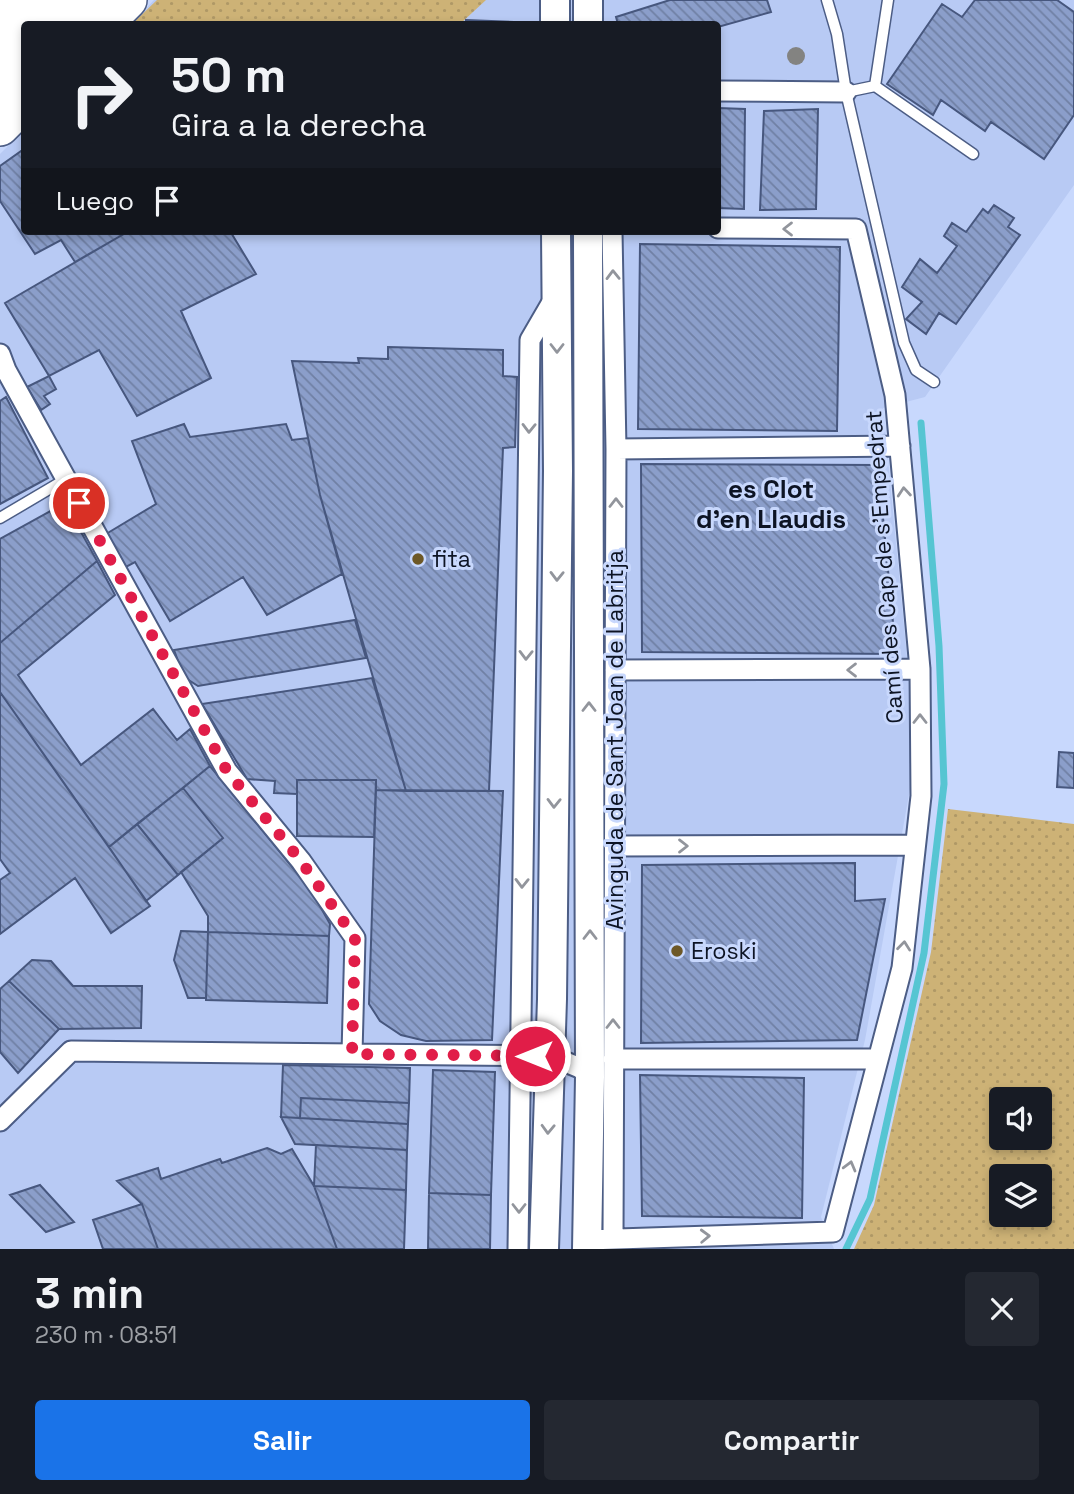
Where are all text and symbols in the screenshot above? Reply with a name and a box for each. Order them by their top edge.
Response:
text: 50 m [171,44,286,106]
icon: right [56,49,147,140]
text: Gira a la derecha [171,105,426,145]
icon: arrive [148,182,186,220]
text: Luego [56,184,134,218]
one-way arrow [782,221,793,237]
one-way arrow [605,269,621,280]
one-way arrow [549,343,565,354]
street label: Camí des Cap de s'Empedrat [858,409,910,725]
one-way arrow [521,423,537,434]
district label: es Clot d'en Llaudis [696,472,846,536]
pin [49,473,109,533]
icon: arrive [60,484,98,522]
one-way arrow [897,486,912,497]
one-way arrow [608,497,624,507]
place label: fita [432,544,471,574]
street label: Avinguda de Sant Joan de Labritja [600,550,630,930]
marker: fita [410,551,426,567]
one-way arrow [549,571,565,581]
one-way arrow [518,650,533,661]
one-way arrow [846,662,857,678]
one-way arrow [581,702,597,712]
one-way arrow [912,713,928,724]
one-way arrow [546,798,562,809]
one-way arrow [678,838,688,854]
one-way arrow [515,878,530,889]
one-way arrow [582,929,598,940]
place label: Eroski [691,936,757,966]
one-way arrow [896,940,911,951]
marker: Eroski [669,943,685,959]
one-way arrow [605,1018,621,1029]
position arrow [498,1019,572,1093]
map controls [989,1087,1052,1227]
button: sound [989,1087,1052,1150]
one-way arrow [541,1123,556,1134]
one-way arrow [842,1160,856,1172]
button: layers [989,1164,1052,1227]
one-way arrow [511,1203,526,1214]
one-way arrow [700,1229,711,1244]
text: 3 min [35,1267,144,1320]
button: close [965,1272,1039,1346]
text: 230 m · 08:51 [35,1320,177,1350]
button: Salir [35,1400,530,1480]
button: Compartir [544,1400,1039,1480]

